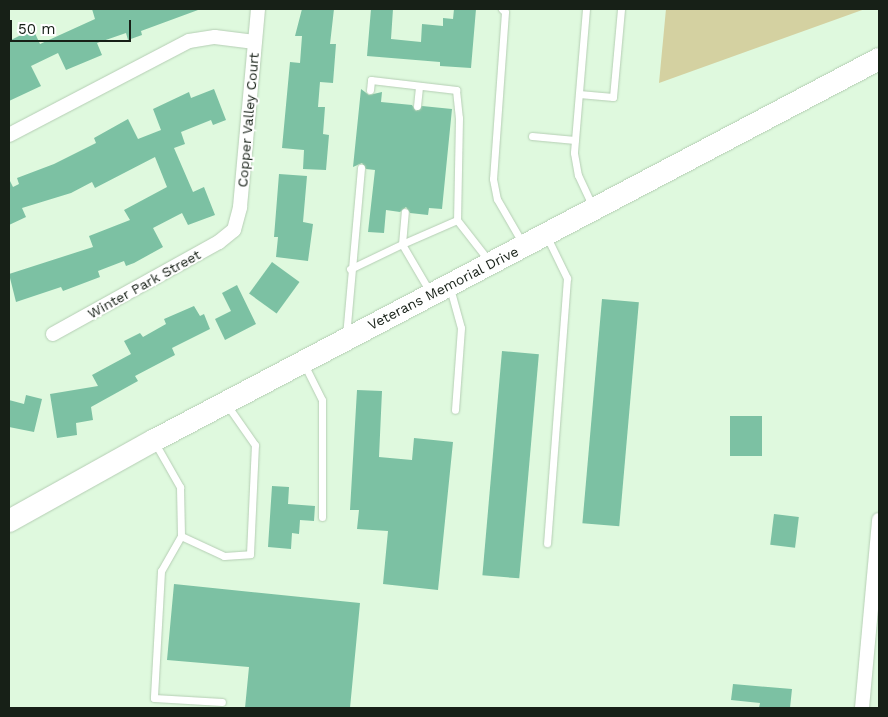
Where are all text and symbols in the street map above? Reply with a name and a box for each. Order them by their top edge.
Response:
scale bar [12,10,134,42]
text: 50 m [18,20,55,38]
street label: Copper Valley Court [234,51,262,189]
street label: Veterans Memorial Drive [365,243,521,333]
street label: Winter Park Street [84,246,204,322]

